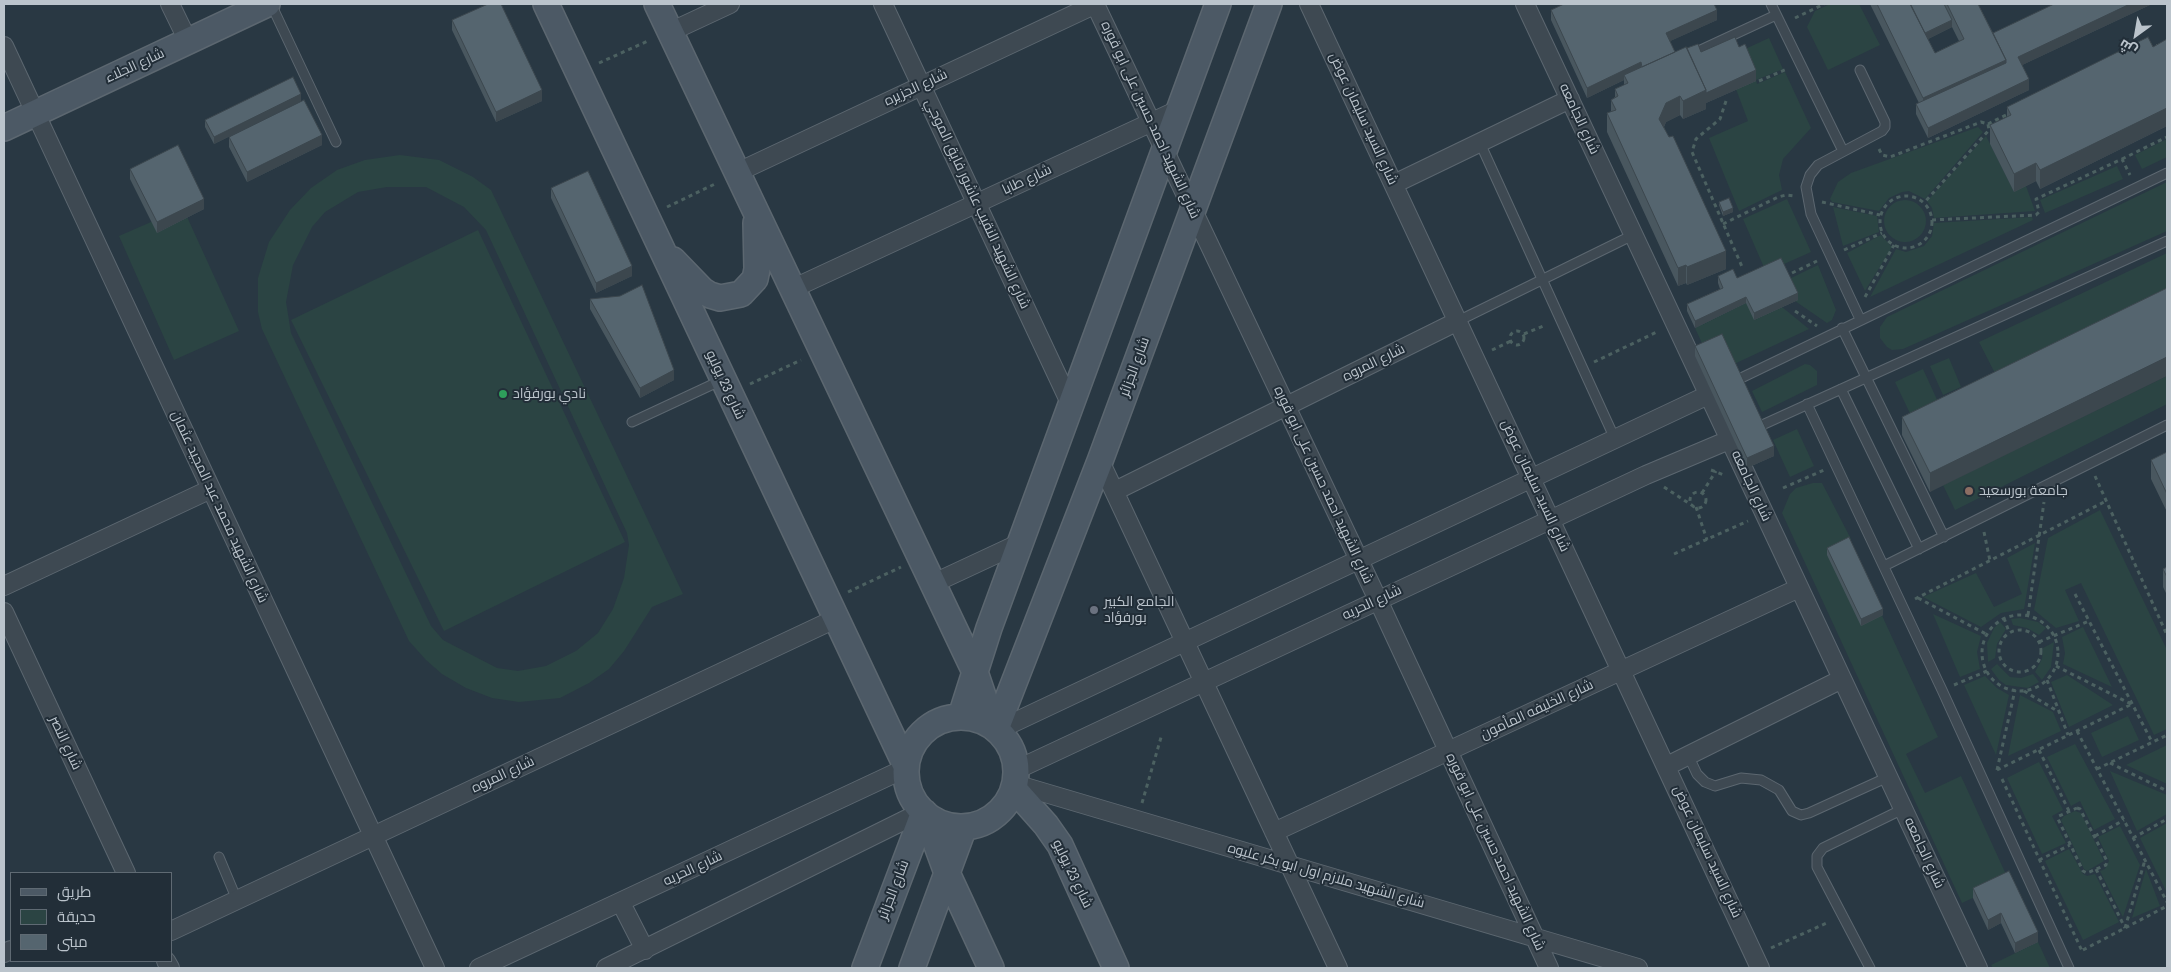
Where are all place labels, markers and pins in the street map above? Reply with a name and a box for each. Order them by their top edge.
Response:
place label: نادي بورفؤاد [513,386,586,402]
marker: نادي بورفؤاد [497,388,509,400]
place label: جامعة بورسعيد [1979,483,2068,499]
marker: جامعة بورسعيد [1963,485,1975,497]
place label: الجامع الكبير بورفؤاد [1104,594,1174,626]
marker: الجامع الكبير بورفؤاد [1088,604,1100,616]

